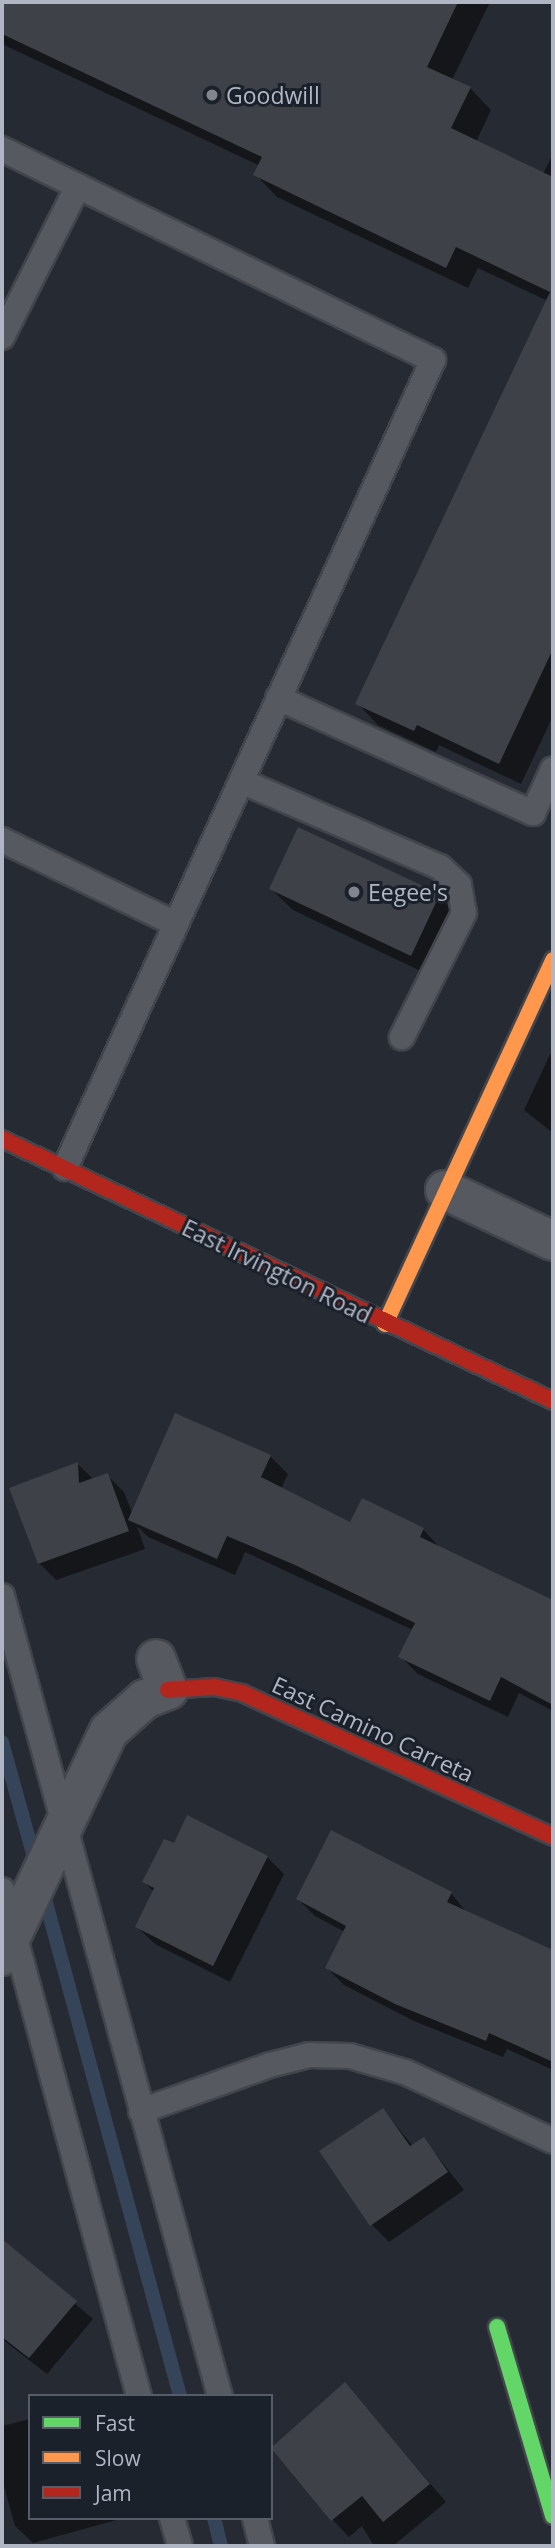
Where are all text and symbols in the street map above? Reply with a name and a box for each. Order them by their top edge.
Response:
place label: Goodwill [226,81,320,109]
marker: Goodwill [204,87,220,103]
place label: Eegee's [368,878,448,906]
marker: Eegee's [346,884,362,900]
street label: East Irvington Road [178,1213,376,1329]
street label: East Camino Carreta [268,1670,478,1788]
legend [28,2394,273,2520]
text: Fast [95,2409,135,2437]
text: Slow [95,2444,141,2472]
text: Jam [95,2479,132,2507]

